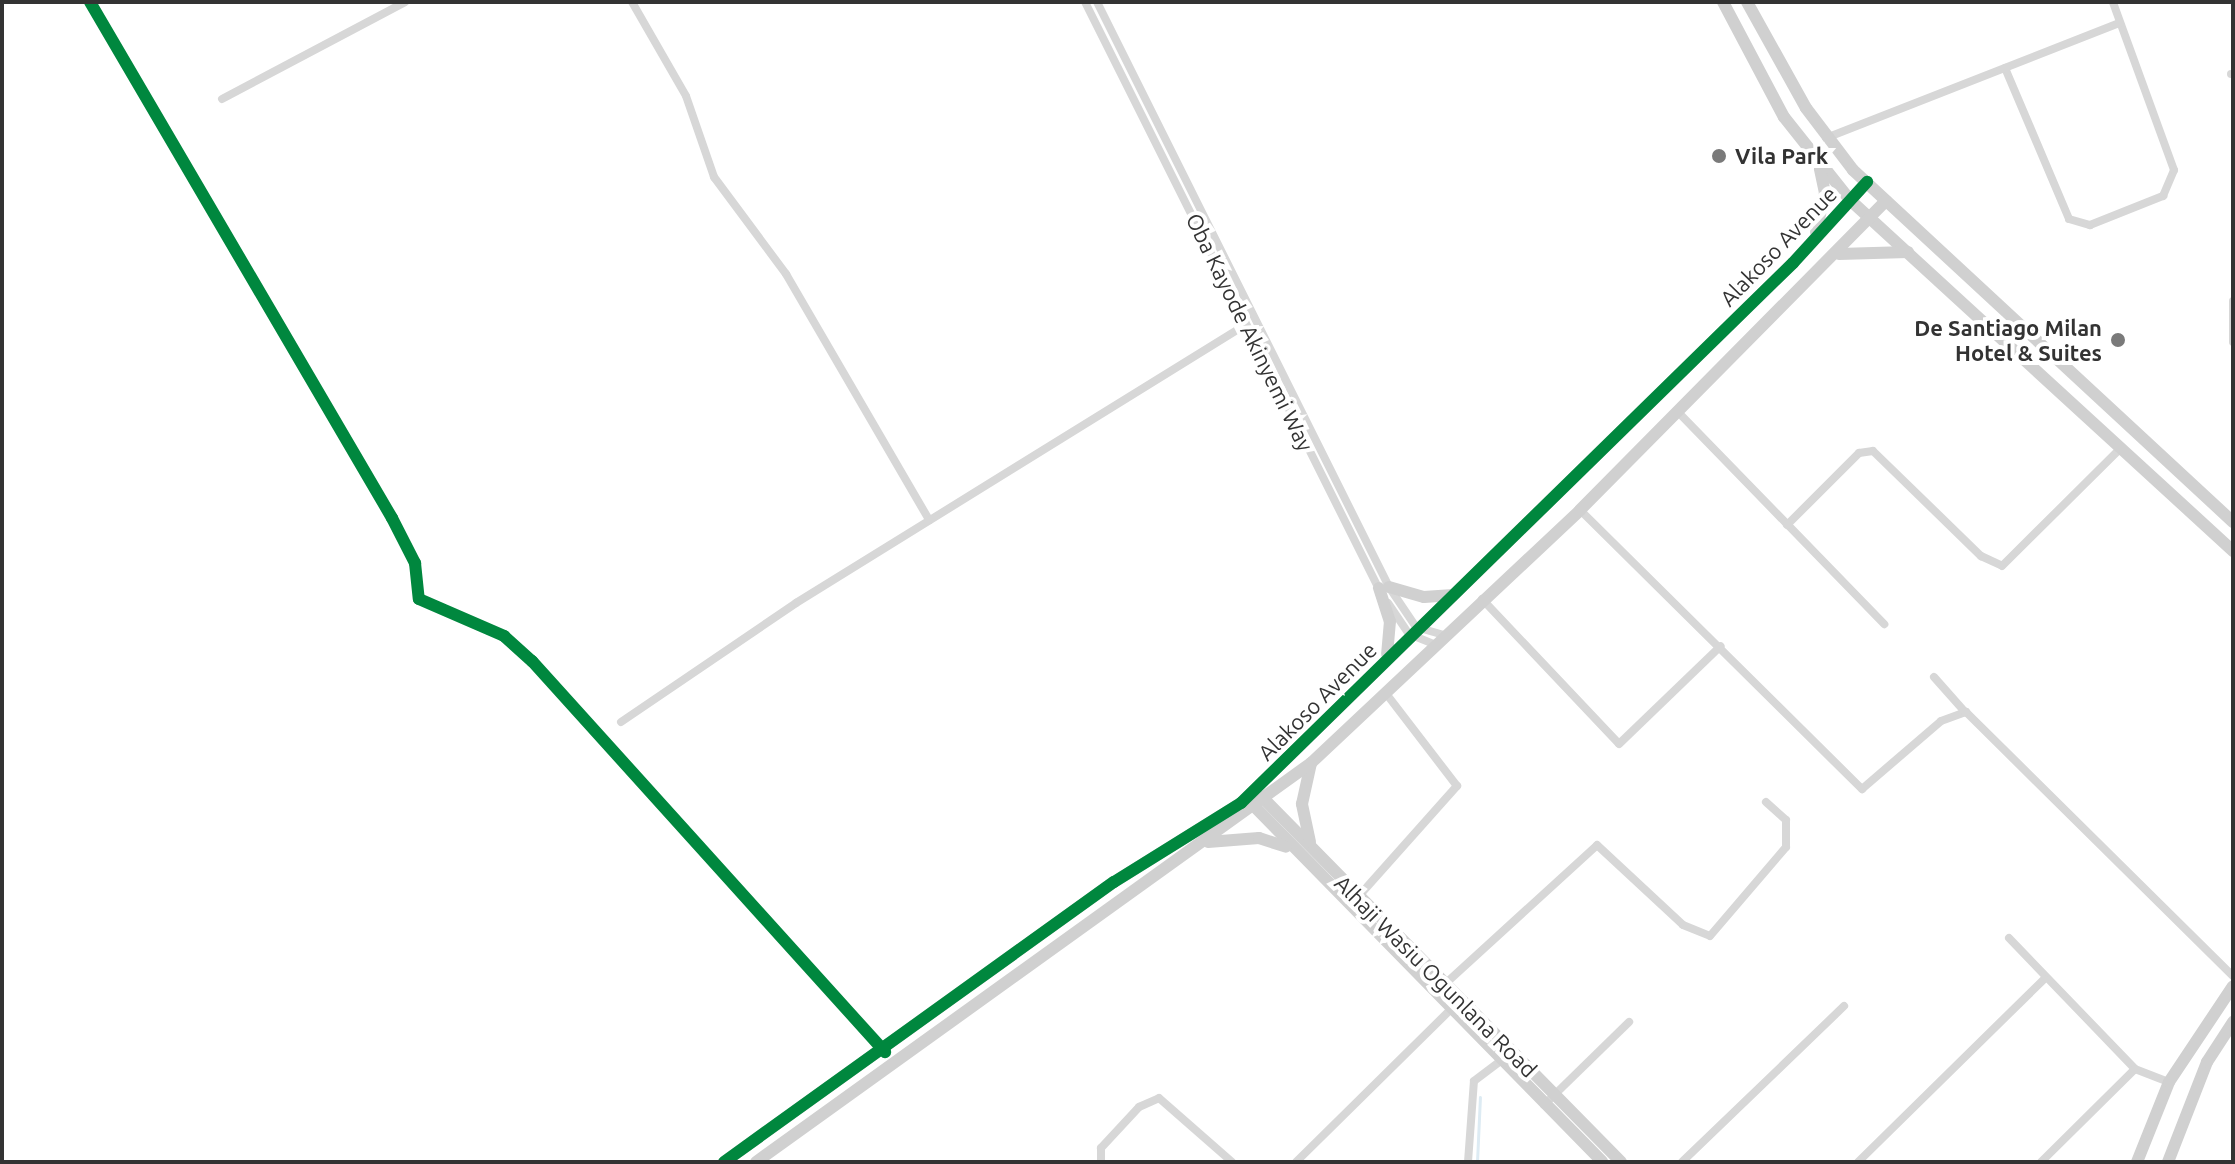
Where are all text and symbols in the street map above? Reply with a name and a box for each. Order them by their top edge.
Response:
place label: Vila Park [1735,143,1828,169]
marker: Vila Park [1710,147,1728,165]
street label: Alakoso Avenue [1714,181,1842,311]
street label: Oba Kayode Akinyemi Way [1181,209,1319,455]
place label: De Santiago Milan Hotel & Suites [1914,314,2102,366]
marker: De Santiago Milan Hotel & Suites [2109,331,2127,349]
street label: Alakoso Avenue [1252,636,1382,766]
street label: Alhaji Wasiu Ogunlana Road [1329,869,1543,1083]

